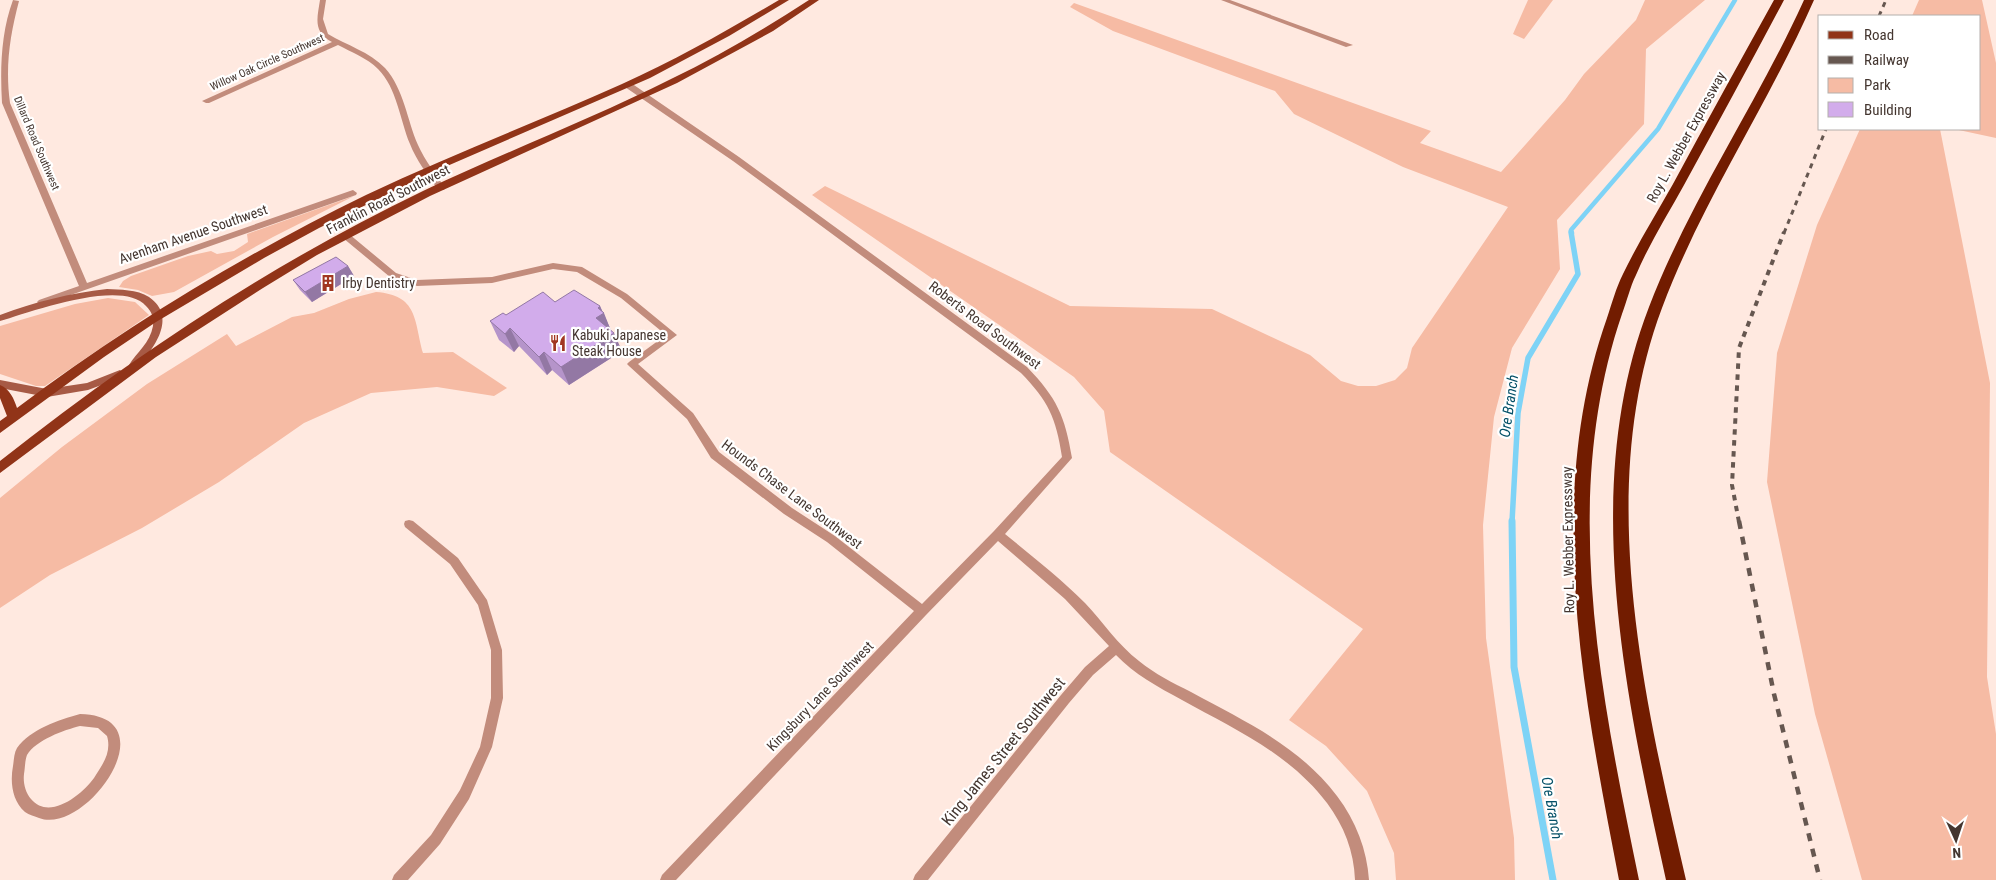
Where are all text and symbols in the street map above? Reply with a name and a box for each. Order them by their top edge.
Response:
legend [1818,15,1981,130]
text: Road [1864,26,1894,44]
street label: Willow Oak Circle Southwest [208,31,326,94]
text: Railway [1864,51,1909,69]
street label: Roy L. Webber Expressway [1643,69,1729,205]
text: Park [1864,76,1891,94]
street label: Dillard Road Southwest [11,94,62,192]
text: Building [1864,101,1912,119]
street label: Franklin Road Southwest [324,161,452,237]
street label: Avenham Avenue Southwest [117,201,269,267]
building icon: Irby Dentistry [318,273,338,293]
place label: Irby Dentistry [342,275,415,291]
street label: Roberts Road Southwest [926,278,1044,372]
place label: Kabuki Japanese Steak House [572,327,667,359]
restaurant icon: Kabuki Japanese Steak House [548,333,568,353]
water label: Ore Branch [1496,373,1522,439]
street label: Hounds Chase Lane Southwest [719,436,865,552]
street label: Roy L. Webber Expressway [1559,466,1577,614]
street label: Kingsbury Lane Southwest [764,638,876,754]
street label: King James Street Southwest [938,673,1069,829]
water label: Ore Branch [1538,775,1566,841]
north arrow [1931,815,1981,865]
text: N [1952,845,1961,861]

